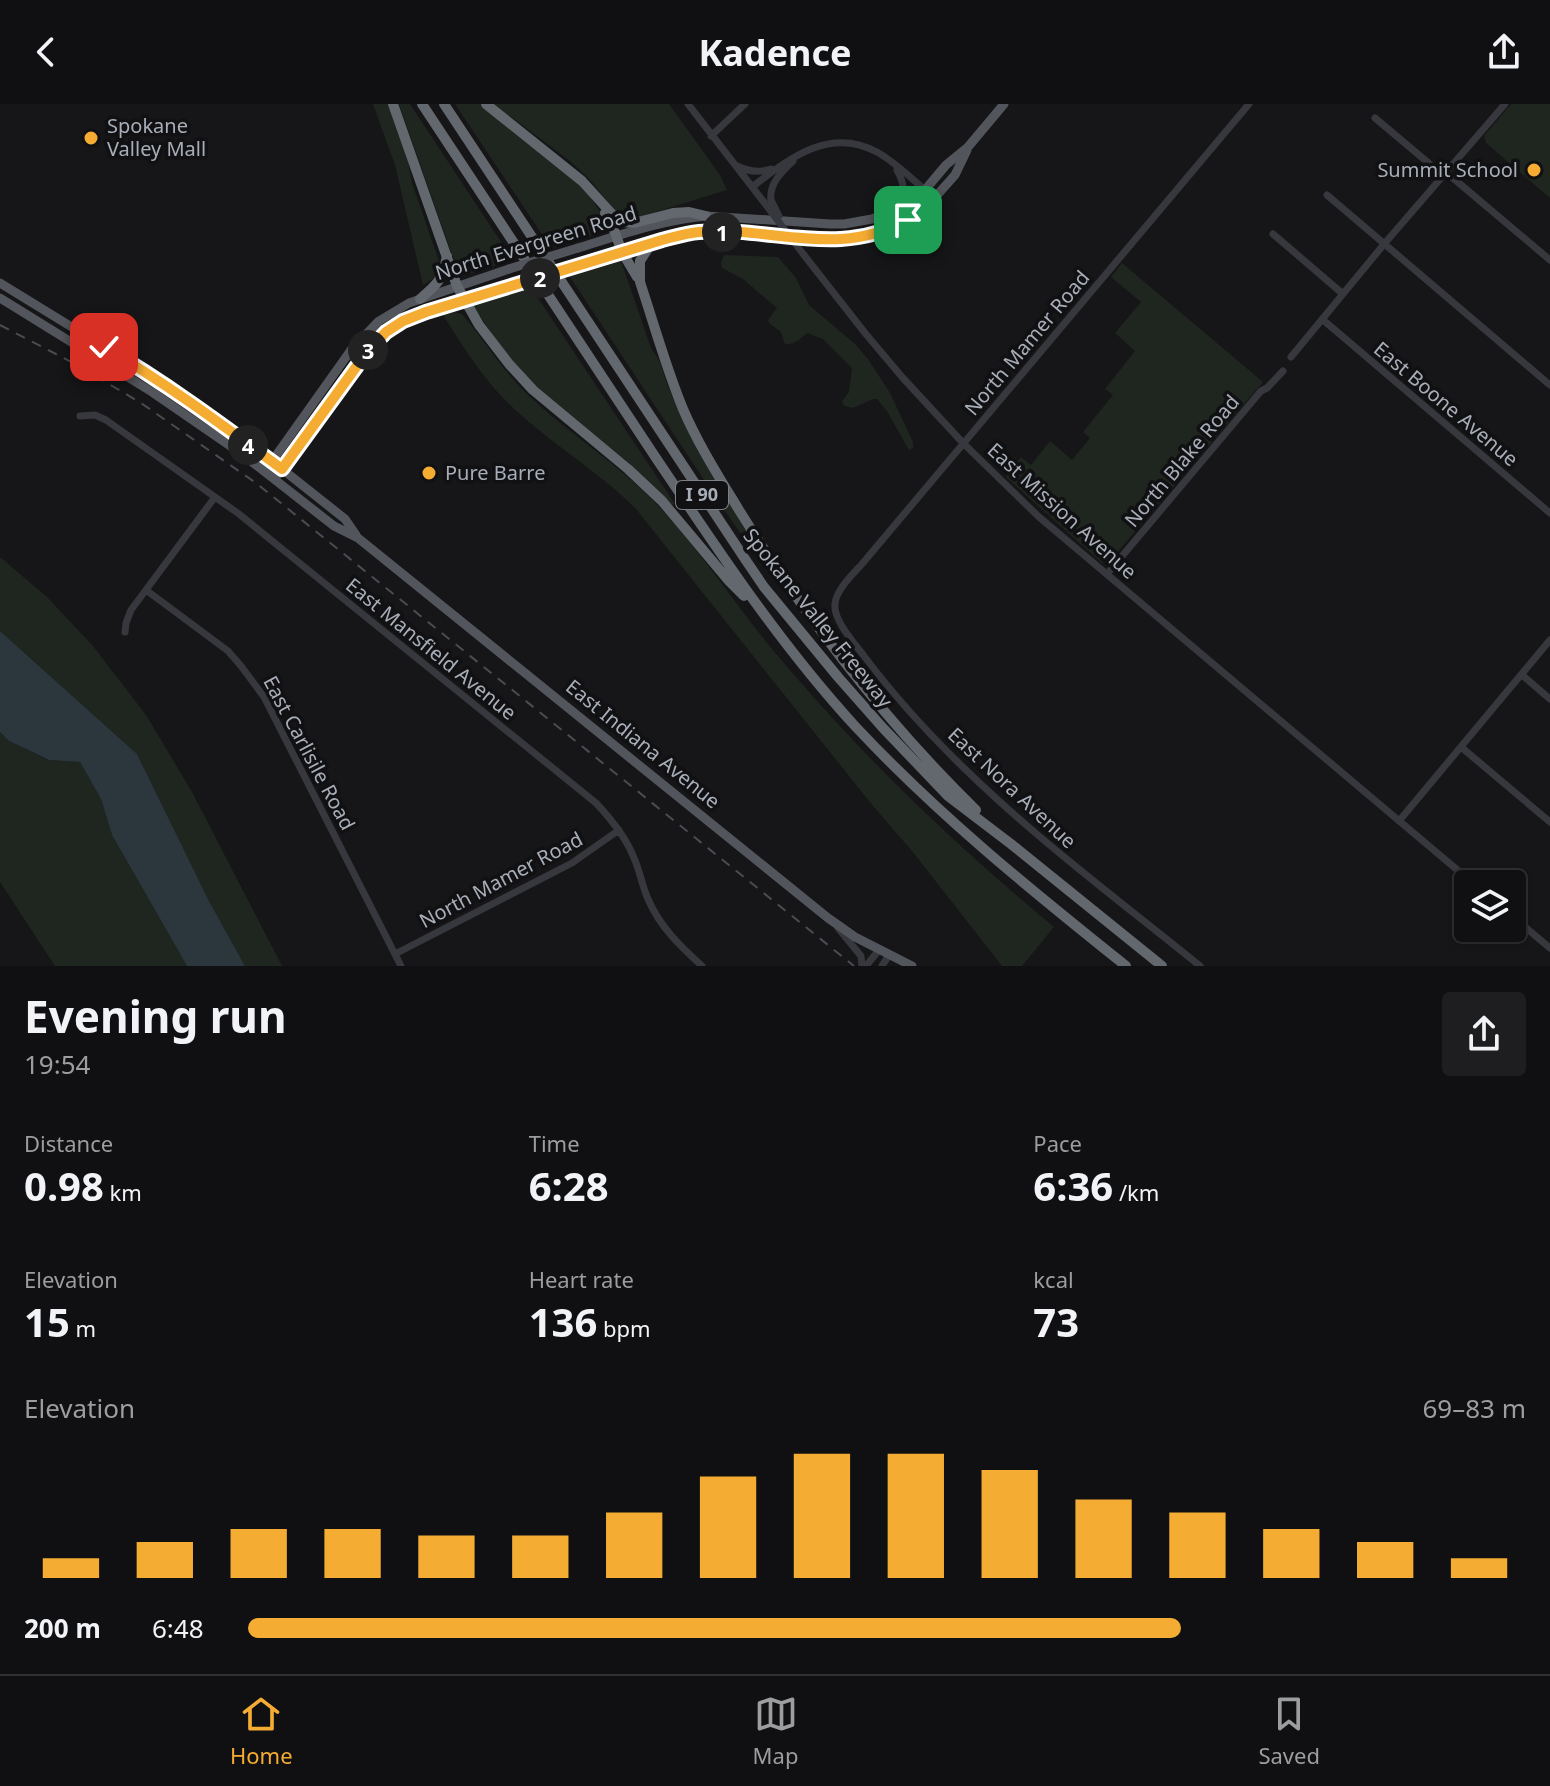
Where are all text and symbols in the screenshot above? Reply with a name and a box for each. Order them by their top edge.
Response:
text: Kadence [698,28,852,77]
icon: back [24,30,68,74]
icon: share [1482,30,1526,74]
place label: Spokane Valley Mall [107,112,206,162]
marker: Spokane Valley Mall [82,129,100,147]
place label: Summit School [1377,156,1518,183]
marker: Summit School [1525,161,1543,179]
pin [874,186,942,254]
icon: arrive [886,198,930,242]
street label: North Evergreen Road [432,199,640,286]
pin: 1 [702,212,742,252]
text: 1 [716,217,728,247]
pin: 2 [520,258,560,298]
text: 2 [534,263,546,293]
street label: North Mamer Road [958,265,1095,421]
pin [70,313,138,381]
icon: check [82,325,126,369]
pin: 3 [348,330,388,370]
text: 3 [362,335,374,365]
street label: East Boone Avenue [1368,335,1524,472]
street label: North Blake Road [1118,389,1245,533]
pin: 4 [228,425,268,465]
text: 4 [242,430,254,460]
street label: East Mission Avenue [982,436,1143,585]
place label: Pure Barre [445,459,545,486]
marker: Pure Barre [420,464,438,482]
road number: I 90 [676,481,728,509]
street label: Spokane Valley Freeway [738,523,900,713]
street label: East Mansfield Avenue [341,571,522,726]
street label: East Carlisile Road [257,671,362,835]
street label: East Indiana Avenue [561,673,726,814]
street label: East Nora Avenue [942,721,1082,854]
street label: North Mamer Road [414,825,587,934]
map controls [1454,870,1526,942]
button: layers [1454,870,1526,942]
text: Evening run [24,986,287,1046]
button: share [1442,992,1526,1076]
text: 19:54 [24,1046,90,1082]
text: Distance [24,1128,113,1158]
text: Time [529,1128,580,1158]
text: Pace [1033,1128,1082,1158]
text: 0.98 [24,1158,104,1213]
text: 6:28 [529,1158,609,1213]
text: 6:36 [1033,1158,1113,1213]
text: km [104,1177,142,1207]
text: /km [1113,1177,1159,1207]
text: Elevation [24,1264,118,1294]
text: Heart rate [529,1264,634,1294]
text: kcal [1033,1264,1074,1294]
text: 15 [24,1294,70,1349]
text: 136 [529,1294,597,1349]
text: 73 [1033,1294,1079,1349]
text: m [70,1313,96,1343]
text: bpm [597,1313,651,1343]
text: Elevation [24,1390,135,1426]
text: 69–83 m [1422,1390,1526,1426]
text: 200 m [24,1610,101,1646]
text: 6:48 [152,1610,204,1646]
tab: Home [230,1692,293,1770]
tab: Map [753,1692,798,1770]
tab: Saved [1258,1692,1320,1770]

